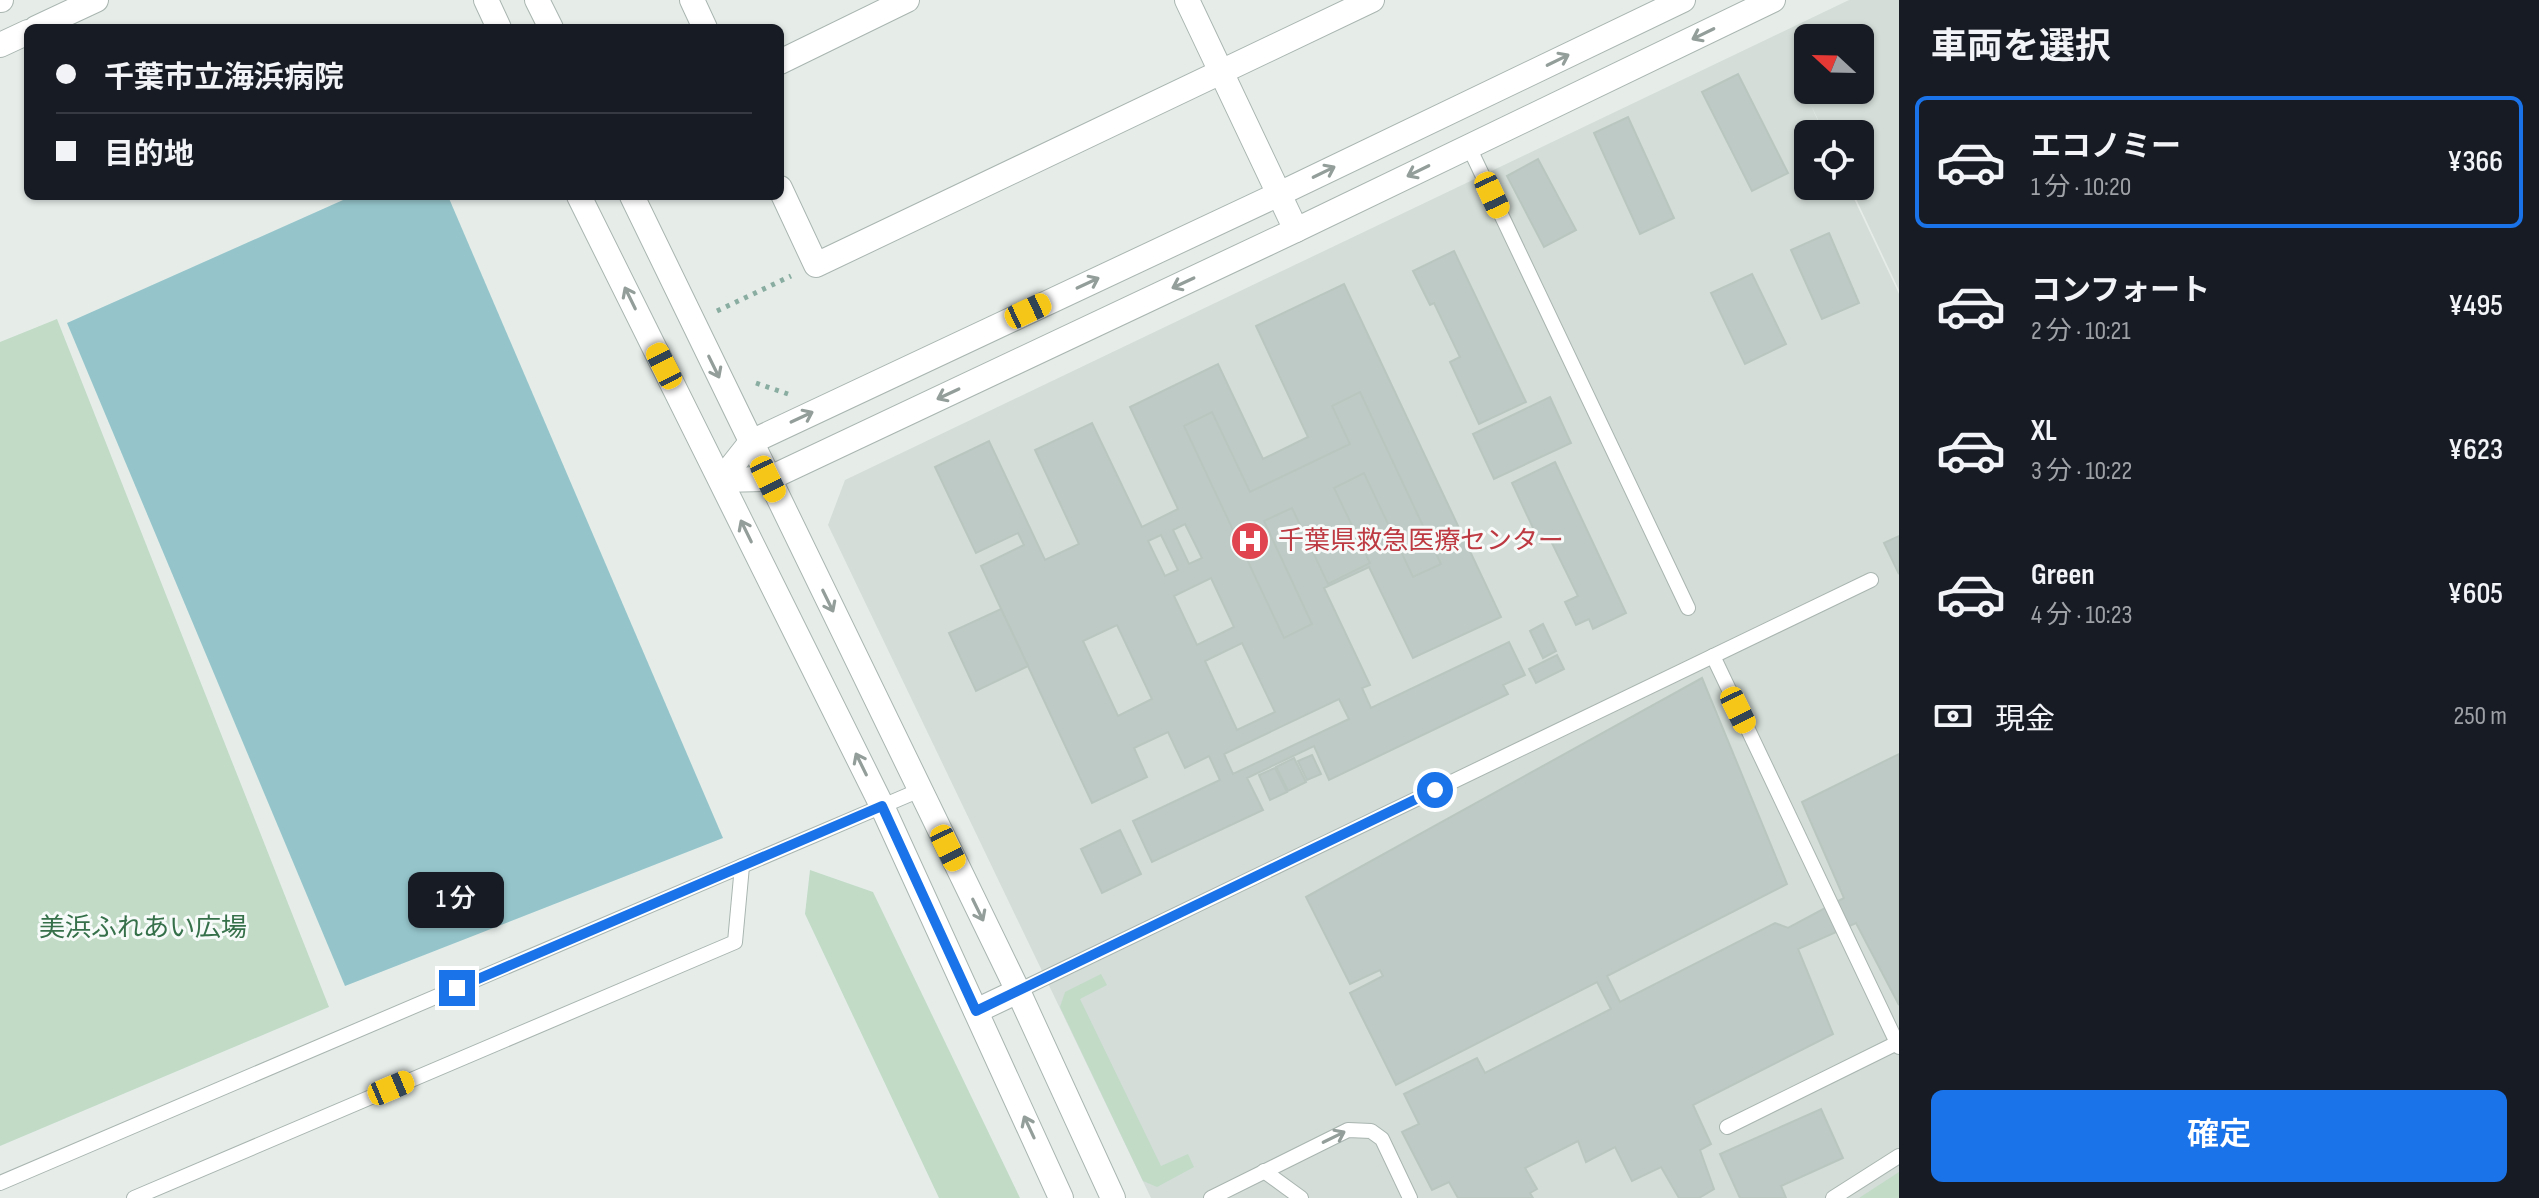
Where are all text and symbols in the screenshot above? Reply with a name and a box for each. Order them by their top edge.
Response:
north arrow [1794,24,1874,104]
map controls [1794,24,1874,200]
text: 車両を選択 [1931,26,2111,69]
one-way arrow [1691,27,1715,42]
one-way arrow [1546,52,1570,67]
text: 千葉市立海浜病院 [104,60,344,96]
button: locate [1794,120,1874,200]
icon: car [1935,126,2007,198]
text: エコノミー [2031,129,2181,165]
text: 目的地 [104,137,194,173]
text: ¥366 [2447,144,2503,180]
one-way arrow [1311,164,1335,179]
one-way arrow [1406,164,1430,179]
car [1471,168,1513,222]
text: 1 分 · 10:20 [2031,172,2131,203]
icon: car [1935,270,2007,342]
text: コンフォート [2031,273,2210,309]
one-way arrow [1076,275,1100,290]
one-way arrow [1172,276,1196,291]
one-way arrow [622,287,637,311]
text: ¥495 [2448,288,2503,324]
car [1001,290,1055,332]
text: 2 分 · 10:21 [2031,316,2130,347]
car [642,339,686,393]
one-way arrow [708,355,723,378]
one-way arrow [937,387,961,402]
one-way arrow [790,409,814,424]
text: XL [2031,413,2057,449]
icon: car [1935,414,2007,486]
text: ¥623 [2448,432,2503,468]
car [747,452,789,506]
text: 3 分 · 10:22 [2031,456,2132,487]
one-way arrow [738,519,753,543]
hospital icon: 千葉県救急医療センター [1229,520,1271,562]
place label: 千葉県救急医療センター [1278,526,1564,557]
text: Green [2031,557,2095,593]
icon: car [1935,558,2007,630]
text: ¥605 [2448,576,2503,612]
one-way arrow [821,589,836,613]
text: 4 分 · 10:23 [2031,600,2132,631]
car [1717,683,1759,737]
icon: cash [1931,694,1975,738]
text: 250 m [2453,701,2507,732]
text: 現金 [1995,702,2055,738]
one-way arrow [853,752,868,776]
route start [1417,772,1453,808]
car [927,821,969,875]
callout: 1 分 [409,872,505,928]
text: 1 分 [436,884,476,915]
one-way arrow [971,898,986,922]
park label: 美浜ふれあい広場 [39,913,247,944]
route end [439,970,475,1006]
car [364,1068,418,1108]
button: 確定 [1931,1090,2507,1182]
one-way arrow [1021,1115,1036,1139]
one-way arrow [1322,1129,1346,1144]

